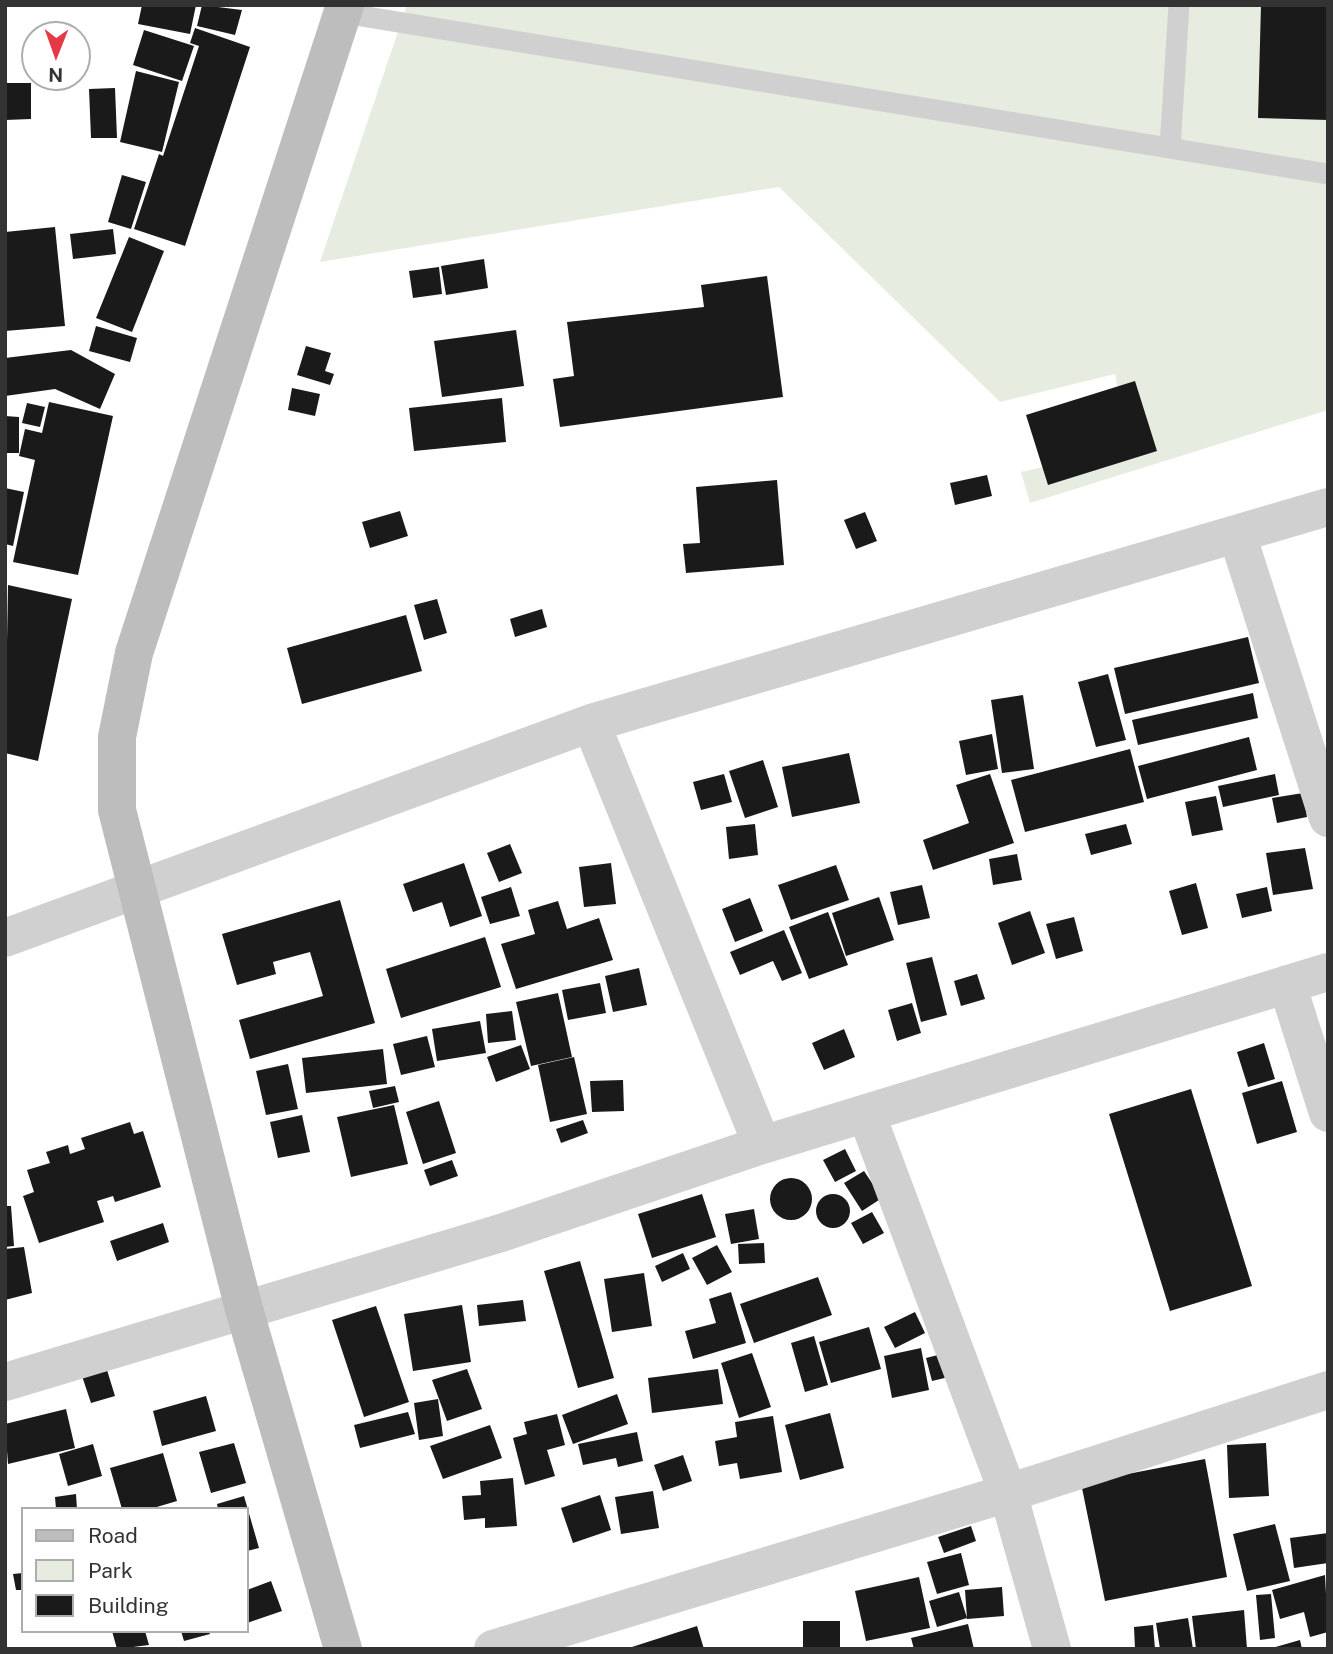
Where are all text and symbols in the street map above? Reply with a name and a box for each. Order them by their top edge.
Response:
north arrow [21,21,91,91]
text: N [48,64,63,86]
legend [21,1507,248,1633]
text: Road [88,1523,138,1548]
text: Park [88,1558,133,1583]
text: Building [88,1593,169,1618]

